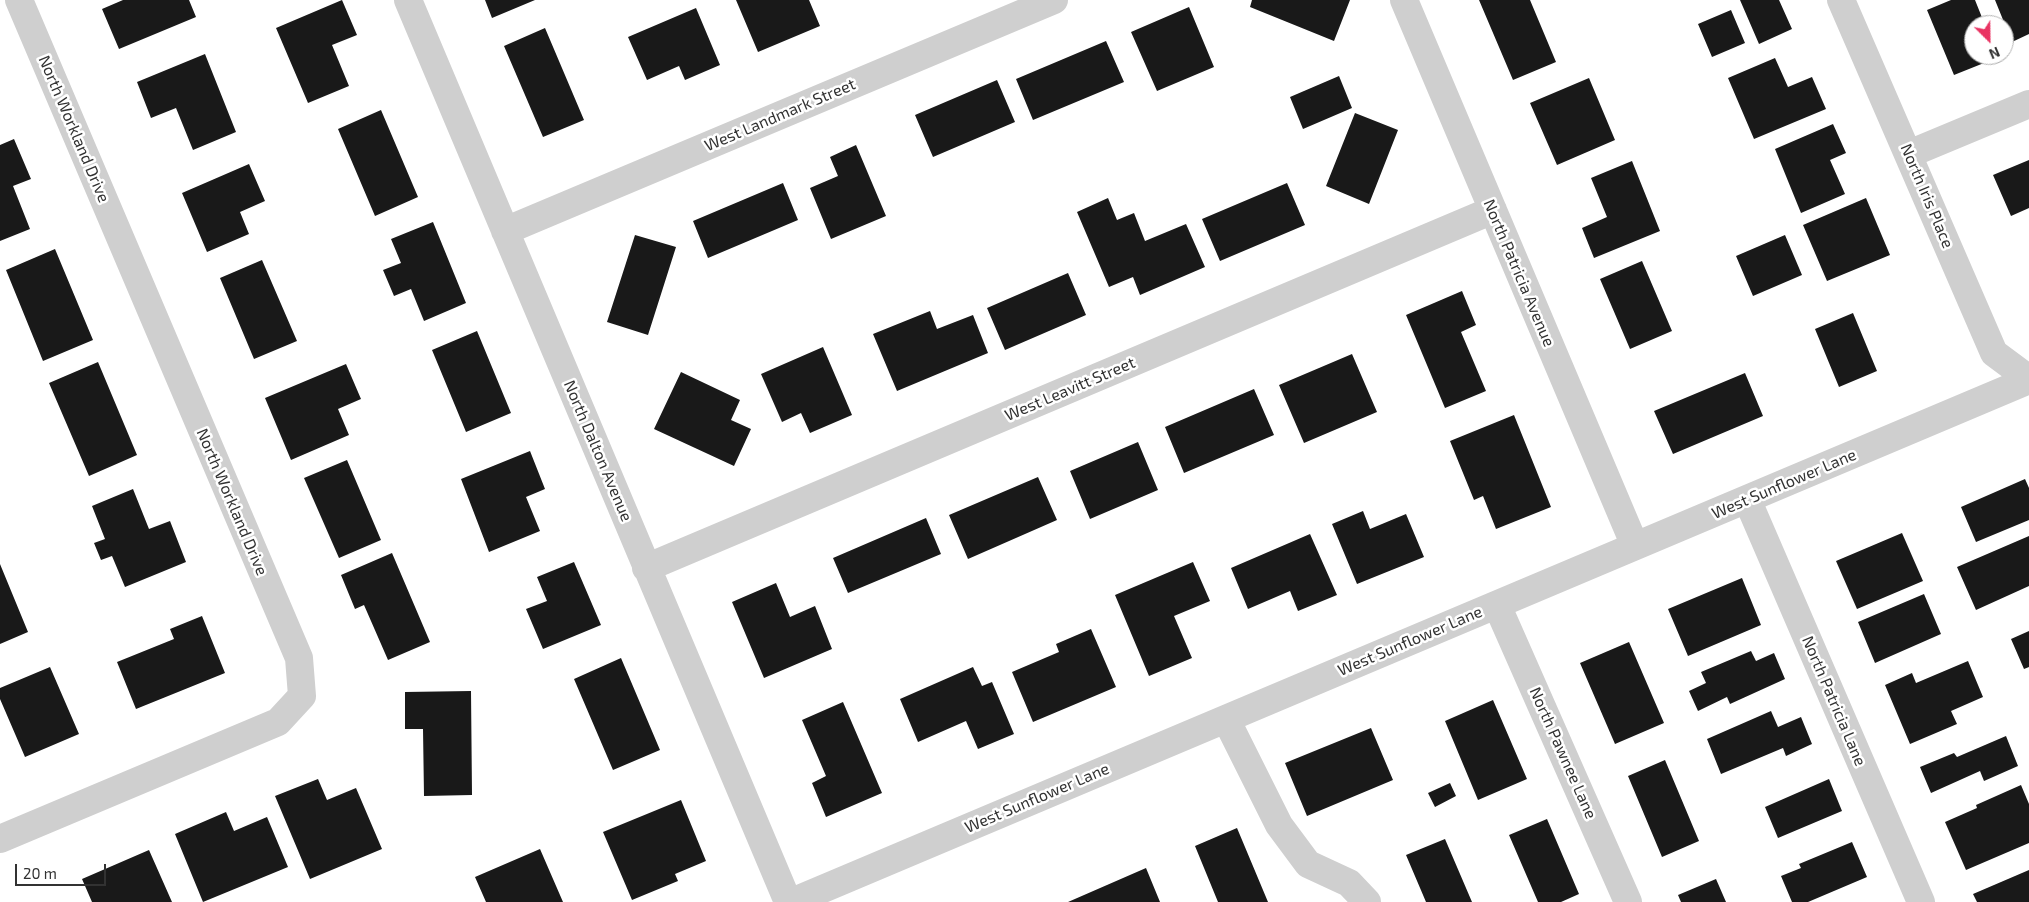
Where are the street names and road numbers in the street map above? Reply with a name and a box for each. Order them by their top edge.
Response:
street label: North Workland Drive [34,53,114,205]
street label: West Landmark Street [702,74,858,156]
street label: North Iris Place [1896,141,1958,251]
street label: North Patricia Avenue [1479,196,1559,350]
street label: West Leavitt Street [1002,353,1138,425]
street label: North Dalton Avenue [560,378,636,524]
street label: North Workland Drive [192,426,272,578]
street label: West Sunflower Lane [1709,445,1859,523]
street label: West Sunflower Lane [1335,602,1485,680]
street label: North Patricia Lane [1798,633,1870,769]
street label: North Pawnee Lane [1525,684,1601,822]
street label: West Sunflower Lane [962,759,1112,837]

